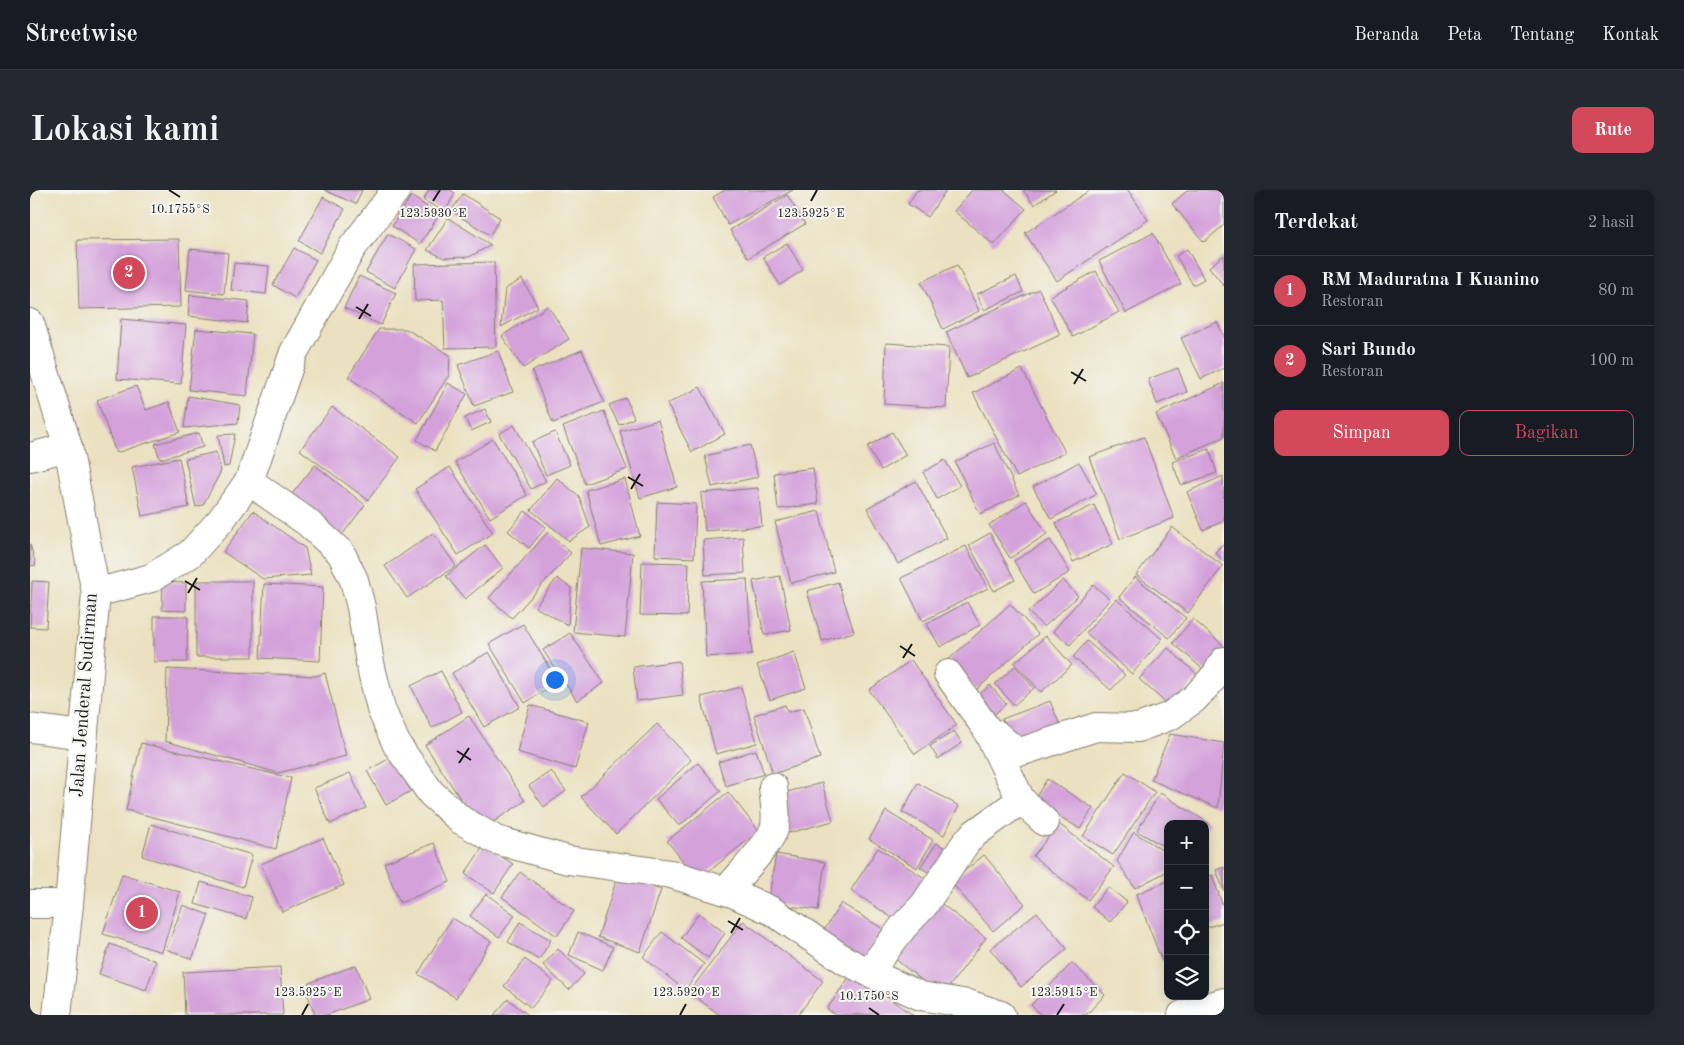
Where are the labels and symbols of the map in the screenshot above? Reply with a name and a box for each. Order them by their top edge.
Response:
text: 10.1755°S [150,203,210,216]
text: 123.5930°E [399,207,467,220]
text: 123.5925°E [777,207,845,220]
pin: 2 [113,254,145,292]
street label: Jalan Jenderal Sudirman [68,592,102,798]
your location [542,667,568,693]
pin: 1 [126,894,158,932]
text: 123.5925°E [274,986,342,999]
text: 123.5920°E [652,986,720,999]
text: 123.5915°E [1030,986,1098,999]
text: 10.1750°S [839,990,899,1003]

